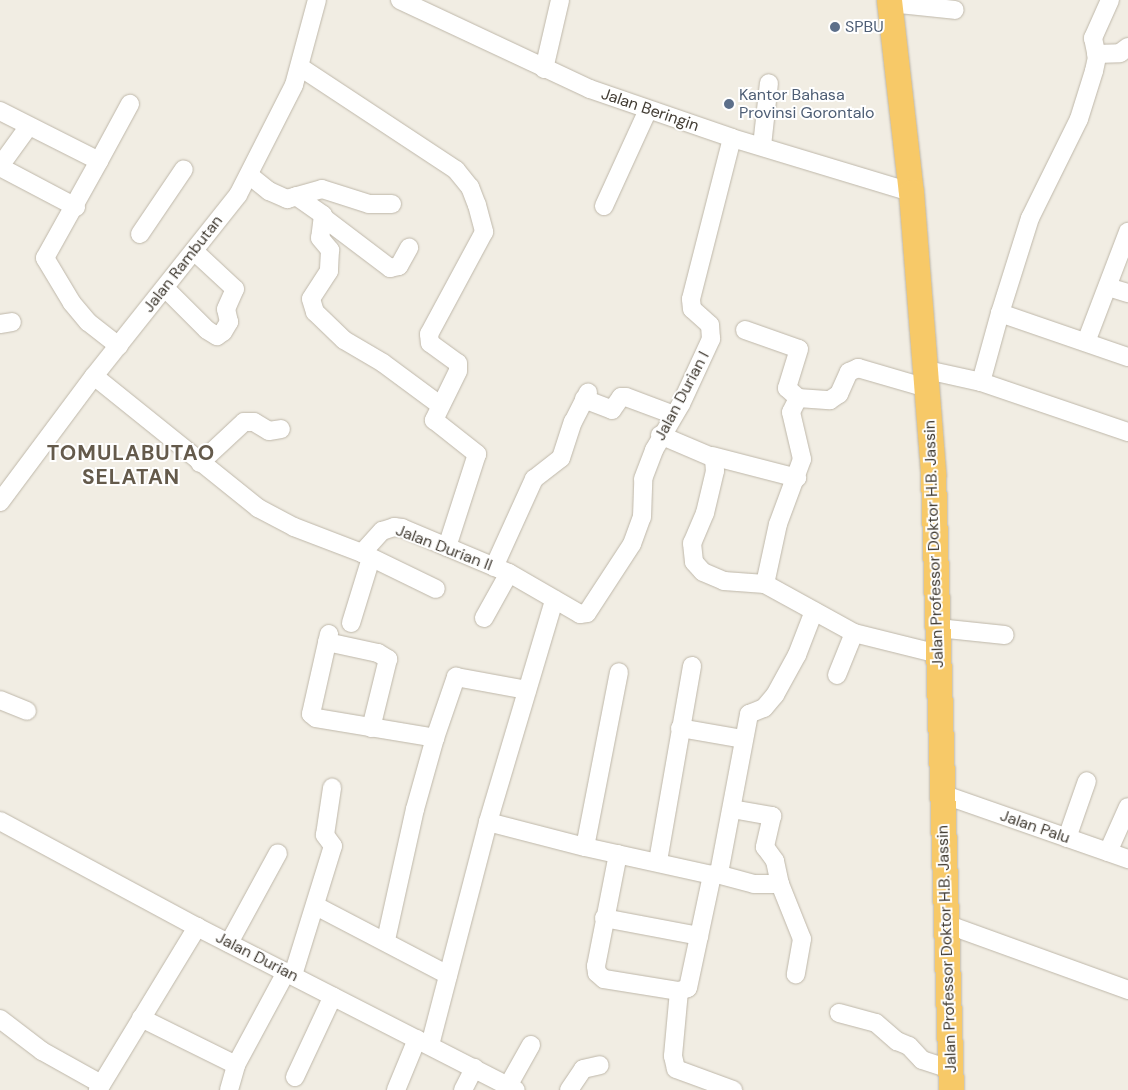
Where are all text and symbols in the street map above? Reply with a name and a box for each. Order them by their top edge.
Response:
place label: SPBU [845,17,884,37]
marker: SPBU [829,21,841,33]
street label: Jalan Beringin [599,84,701,136]
place label: Kantor Bahasa Provinsi Gorontalo [739,85,875,123]
marker: Kantor Bahasa Provinsi Gorontalo [723,98,735,110]
street label: Jalan Rambutan [139,212,227,316]
street label: Jalan Durian I [650,348,714,444]
street label: Jalan Professor Doktor H.B. Jassin [920,420,948,668]
district label: TOMULABUTAO SELATAN [45,440,217,490]
street label: Jalan Durian II [393,521,495,575]
street label: Jalan Palu [997,806,1073,848]
street label: Jalan Professor Doktor H.B. Jassin [933,825,961,1073]
street label: Jalan Durian [212,928,302,986]

